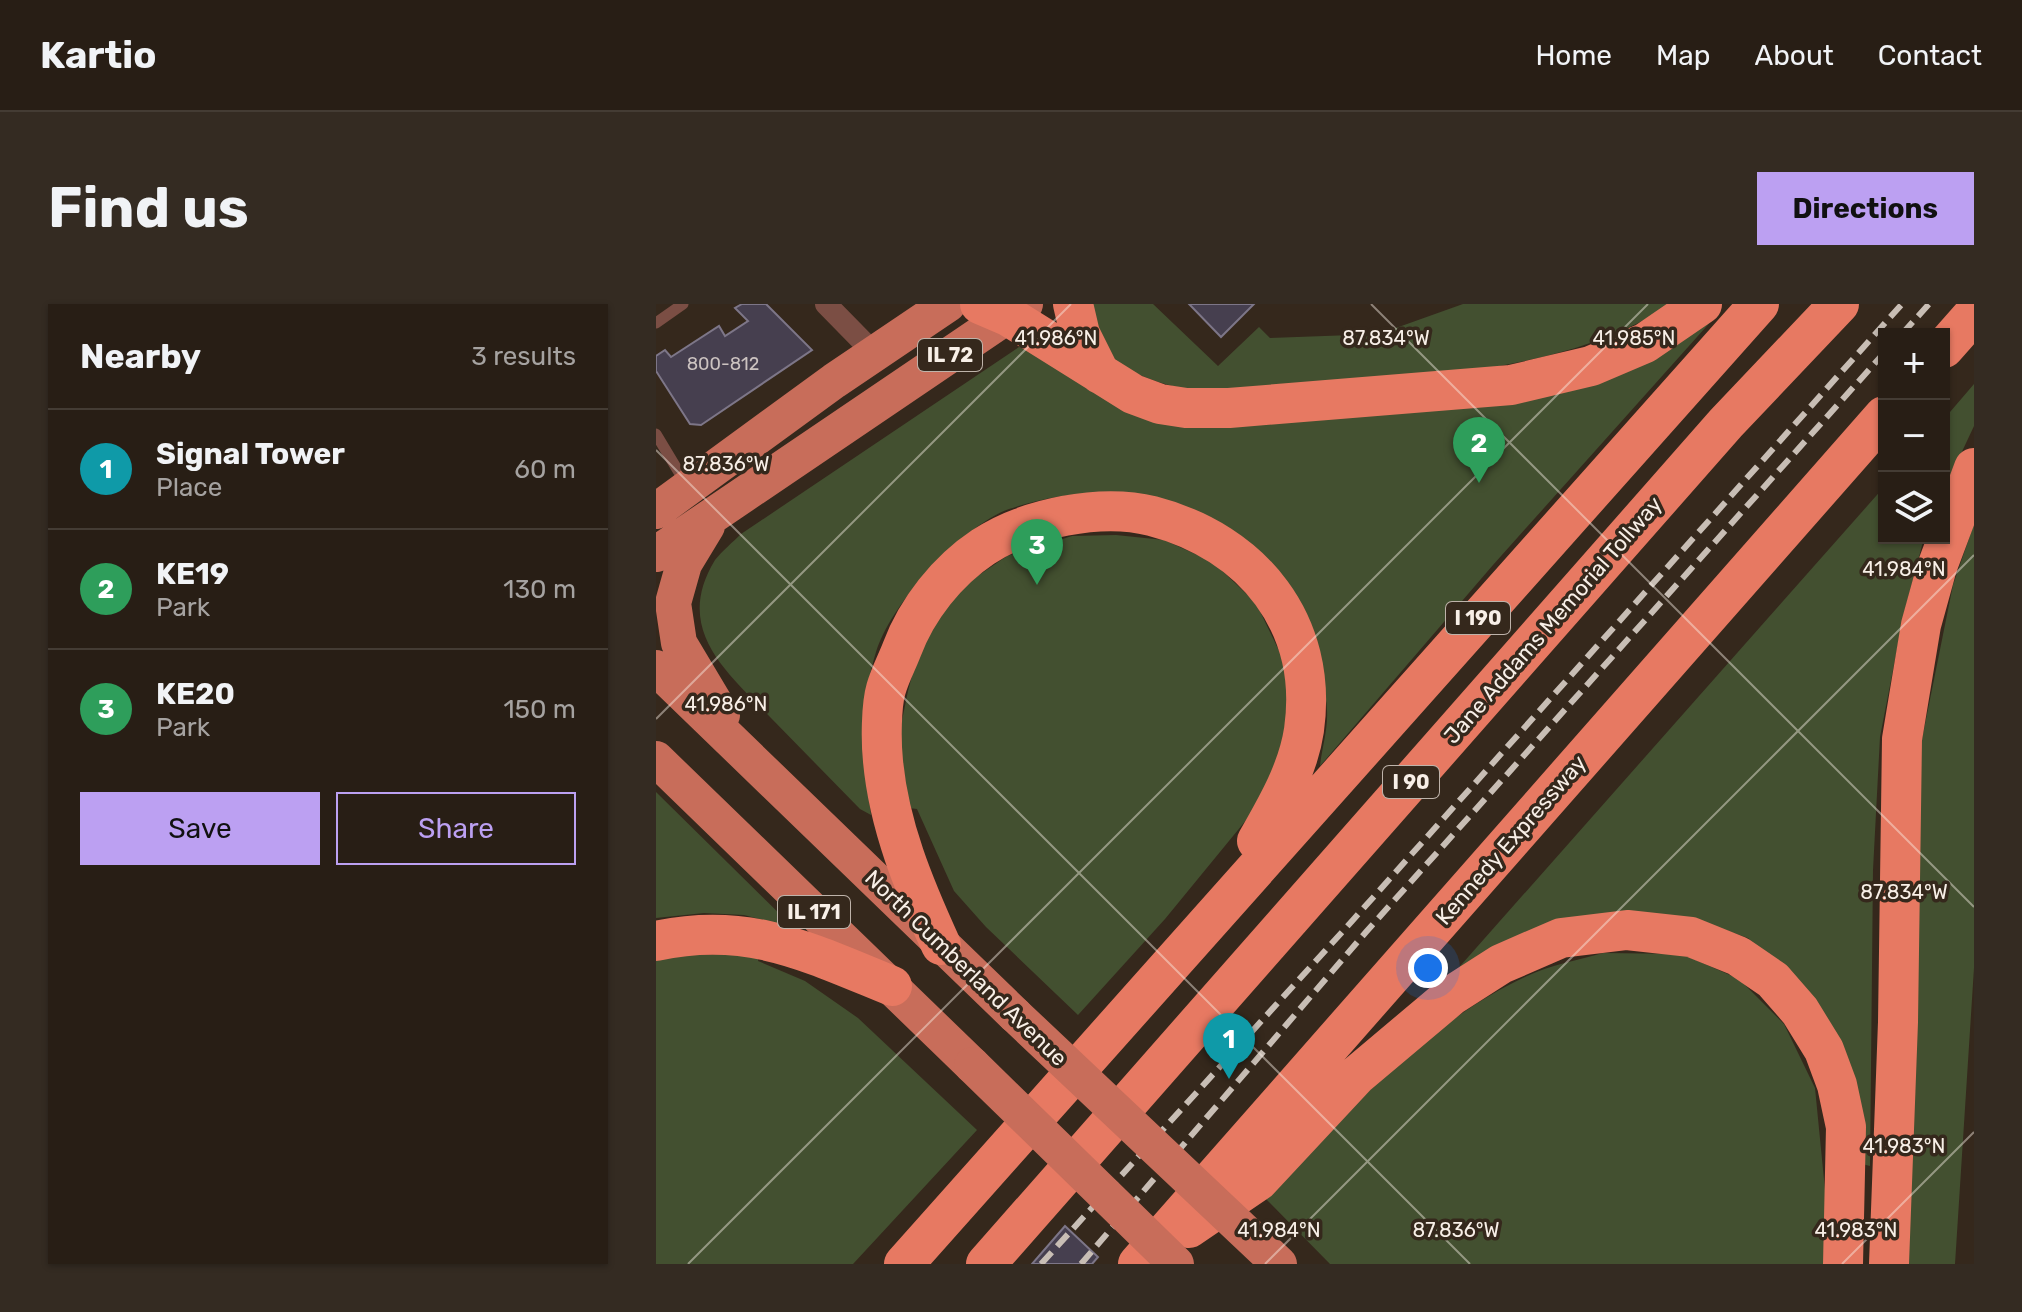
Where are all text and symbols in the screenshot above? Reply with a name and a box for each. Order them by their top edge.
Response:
text: Kartio [40,32,156,78]
text: Home [1535,39,1612,72]
text: Map [1656,39,1710,72]
text: About [1754,39,1834,72]
text: Contact [1878,39,1982,72]
button: Directions [1757,172,1974,245]
text: Find us [48,175,249,241]
text: 41.986°N [1014,326,1098,350]
text: 87.834°W [1342,326,1430,350]
text: 41.985°N [1593,326,1675,350]
map controls [1878,328,1950,544]
button: + [1878,328,1950,400]
text: Nearby [80,336,201,377]
road number: IL 72 [918,339,982,371]
text: 3 results [471,341,576,372]
house number: 800-812 [687,353,759,375]
button: − [1878,400,1950,472]
pin: 2 [1453,417,1505,483]
text: Signal Tower [156,436,345,472]
text: 87.836°W [682,452,770,476]
text: 1 [100,454,112,485]
text: 60 m [514,454,576,485]
text: Place [156,472,222,503]
button: layers [1878,472,1950,544]
street label: Jane Addams Memorial Tollway [1438,491,1668,749]
pin: 3 [1011,519,1063,585]
text: KE19 [156,556,229,592]
text: 41.984°N [1862,557,1946,581]
text: 2 [98,574,114,605]
text: 130 m [503,574,576,605]
text: Park [156,592,210,623]
road number: I 190 [1446,602,1510,634]
text: KE20 [156,676,235,712]
text: 41.986°N [684,692,768,716]
text: 3 [97,694,115,725]
text: 150 m [503,694,576,725]
text: Park [156,712,210,743]
street label: Kennedy Expressway [1430,750,1592,930]
road number: I 90 [1383,766,1439,798]
button: Save [80,792,320,865]
button: Share [336,792,576,865]
street label: North Cumberland Avenue [859,864,1073,1072]
text: 87.834°W [1860,880,1948,904]
road number: IL 171 [778,896,850,928]
your location [1408,948,1448,988]
pin: 1 [1203,1013,1255,1079]
text: 41.983°N [1863,1134,1945,1158]
text: 41.984°N [1237,1218,1321,1242]
text: 87.836°W [1412,1218,1500,1242]
text: 41.983°N [1815,1218,1897,1242]

